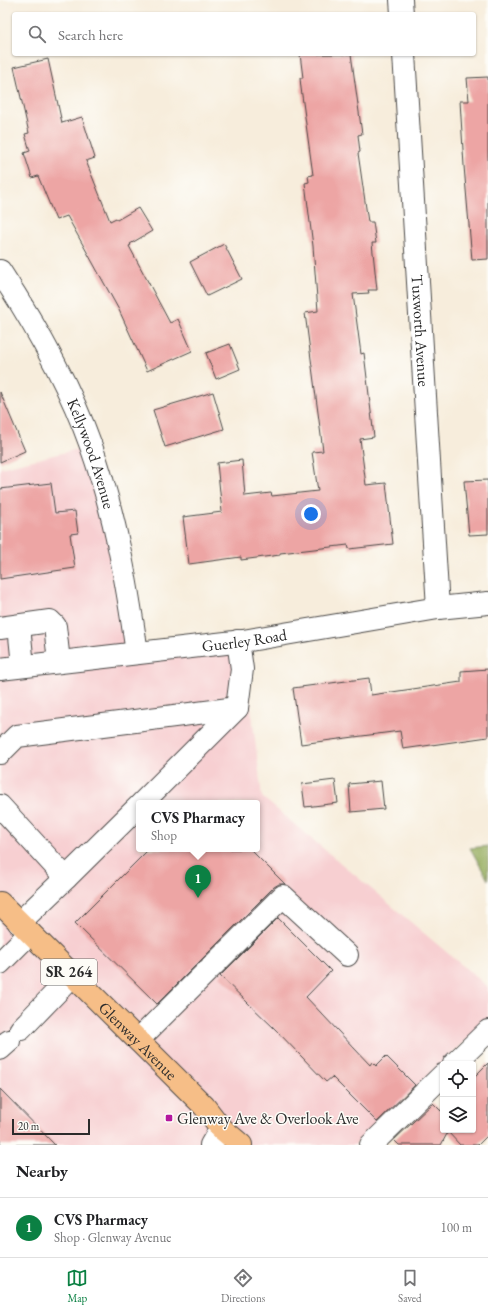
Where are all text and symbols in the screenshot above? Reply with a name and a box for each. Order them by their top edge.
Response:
search box [12,12,476,56]
icon: search [26,23,48,45]
text: Search here [58,25,123,44]
street label: Tuxworth Avenue [407,274,434,387]
street label: Kellywood Avenue [62,395,120,511]
your location [301,504,321,524]
street label: Guerley Road [201,624,289,657]
popup [136,800,260,852]
text: CVS Pharmacy [151,808,245,827]
text: Shop [151,827,177,844]
pin: 1 [185,865,211,898]
road number: SR 264 [41,959,97,985]
street label: Glenway Avenue [94,997,182,1085]
map controls [440,1061,476,1133]
button: locate [440,1061,476,1097]
button: layers [440,1097,476,1133]
place label: Glenway Ave & Overlook Ave [177,1108,359,1129]
marker: Glenway Ave & Overlook Ave [164,1113,174,1123]
scale bar [12,1117,90,1136]
text: 20 m [18,1119,39,1133]
text: Nearby [16,1160,68,1182]
text: CVS Pharmacy [54,1210,148,1229]
text: 1 [26,1219,32,1236]
text: 100 m [441,1219,472,1236]
text: Shop · Glenway Avenue [54,1229,171,1246]
tab: Map [66,1267,88,1305]
tab: Directions [221,1267,265,1305]
tab: Saved [398,1267,422,1305]

